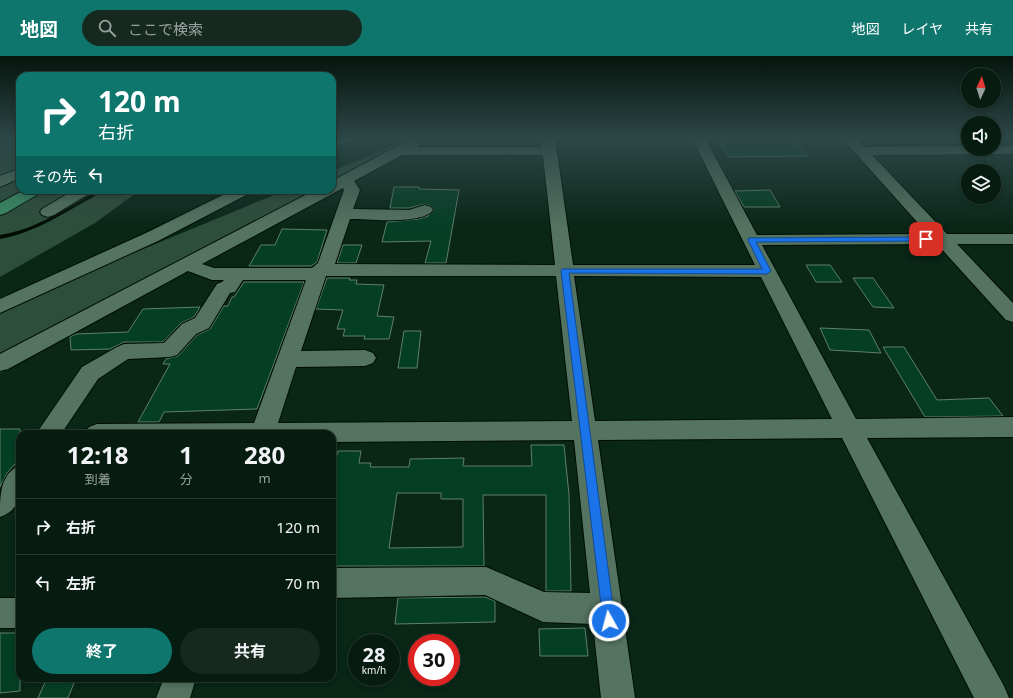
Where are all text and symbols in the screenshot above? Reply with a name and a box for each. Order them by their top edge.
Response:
search box [82,10,362,46]
text: 地図 [20,16,58,42]
icon: search [96,17,118,39]
text: ここで検索 [128,19,203,39]
text: 地図 [851,19,879,38]
text: レイヤ [901,19,943,38]
text: 共有 [965,19,993,38]
north arrow [961,68,1001,108]
map controls [961,68,1001,204]
text: 120 m [98,82,181,120]
icon: right [32,88,84,140]
button: sound [961,116,1001,156]
text: 右折 [98,120,134,144]
icon: left [85,164,107,186]
button: layers [961,164,1001,204]
text: その先 [32,166,77,186]
pin [909,222,943,256]
icon: arrive [915,228,937,250]
text: 12:18 [67,438,129,471]
text: 1 [179,438,193,471]
text: 280 [244,438,285,471]
text: m [258,469,271,487]
text: 到着 [85,470,111,488]
text: 分 [180,470,193,488]
icon: right [32,516,54,538]
text: 右折 [66,517,96,537]
text: 120 m [276,517,320,537]
icon: left [32,572,54,594]
text: 左折 [66,573,96,593]
text: 70 m [285,573,320,593]
position arrow [588,600,630,642]
button: 終了 [32,628,172,674]
button: 共有 [180,628,320,674]
speed limit sign: 30 [408,634,460,686]
text: 28 [363,641,385,668]
text: km/h [362,663,386,677]

